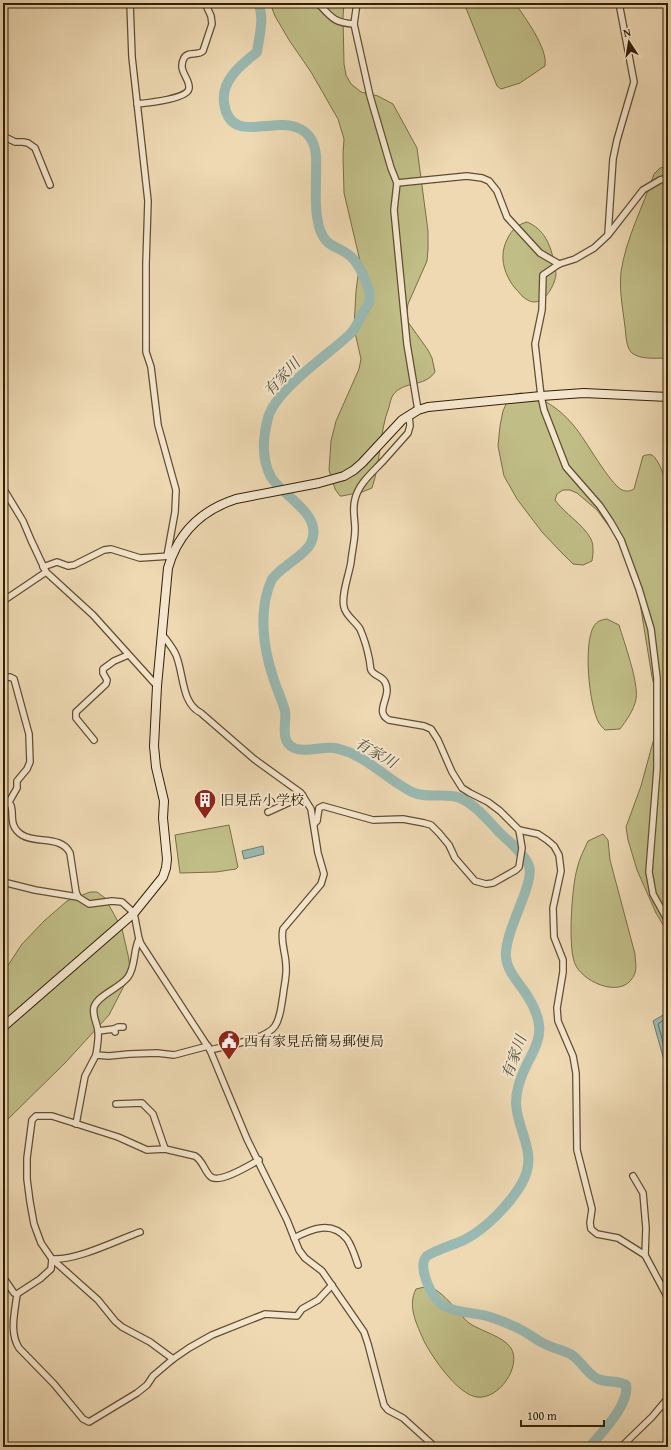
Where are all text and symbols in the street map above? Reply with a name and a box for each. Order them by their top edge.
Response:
north arrow [609,22,649,62]
text: N [622,23,633,41]
water label: 有家川 [259,352,306,400]
water label: 有家川 [352,732,403,774]
building icon: 旧見岳小学校 [192,787,218,820]
place label: 旧見岳小学校 [220,790,304,810]
public building icon: 西有家見岳簡易郵便局 [216,1028,242,1061]
water label: 有家川 [496,1030,532,1082]
place label: 西有家見岳簡易郵便局 [244,1031,384,1051]
scale bar [521,1402,604,1428]
text: 100 m [527,1407,557,1424]

